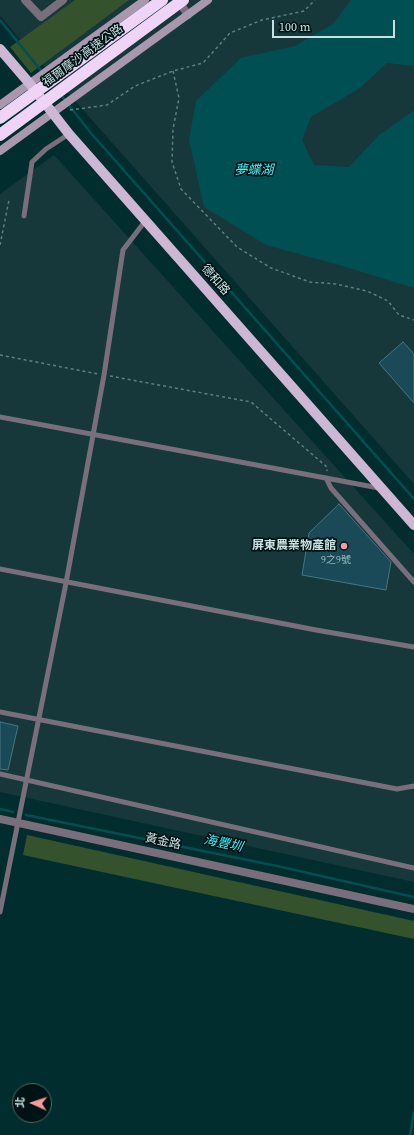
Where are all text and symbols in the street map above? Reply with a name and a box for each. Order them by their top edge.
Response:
scale bar [274,12,397,38]
text: 100 m [279,19,311,35]
street label: 福爾摩沙高速公路 [40,22,126,90]
water label: 夢蝶湖 [235,163,273,179]
street label: 德和路 [198,262,232,298]
place label: 屏東農業物產館 [252,539,336,553]
marker: 屏東農業物產館 [339,541,349,551]
house number: 9之9號 [321,554,351,566]
street label: 黃金路 [144,831,182,853]
water label: 海豐圳 [202,832,244,856]
north arrow [12,1083,52,1123]
text: 北 [13,1097,28,1108]

